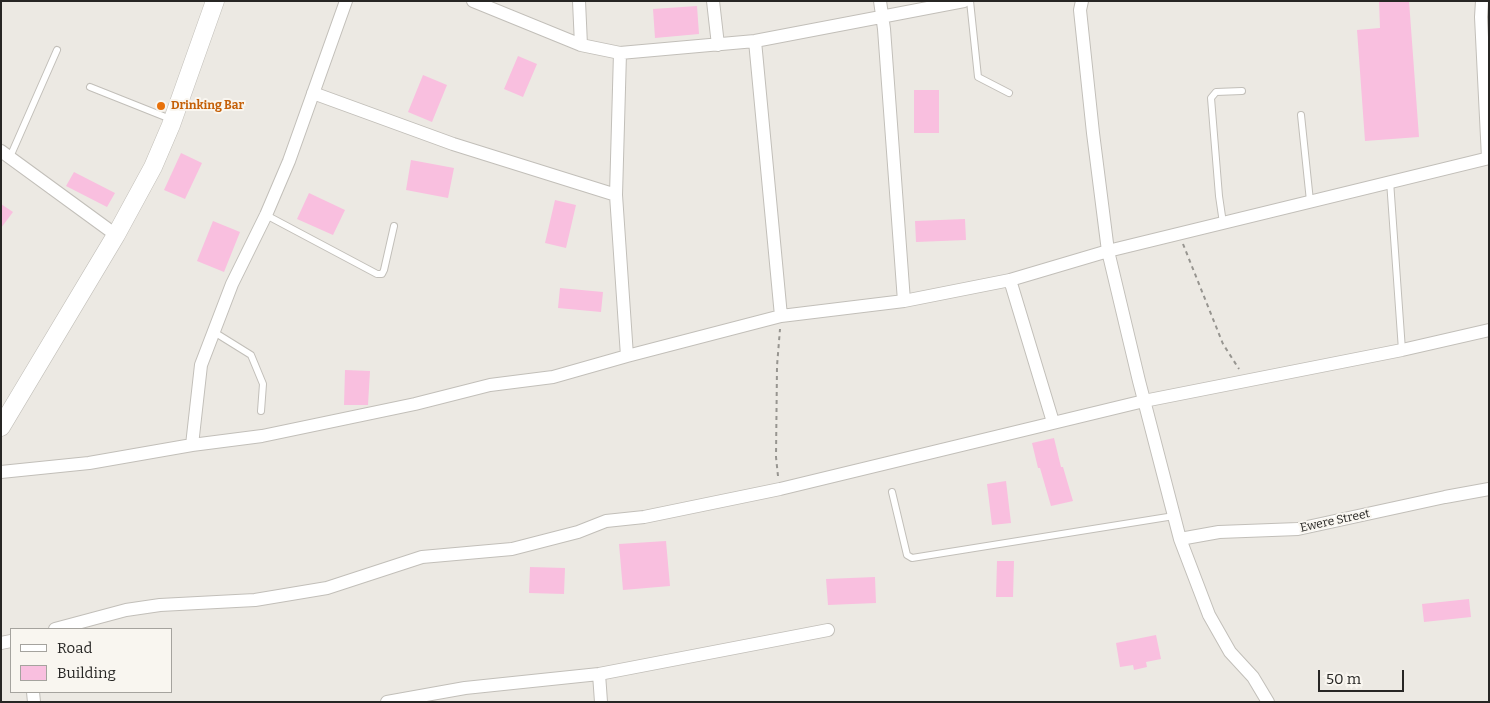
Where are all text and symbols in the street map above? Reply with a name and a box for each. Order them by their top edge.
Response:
place label: Drinking Bar [171,99,244,113]
marker: Drinking Bar [155,100,167,112]
street label: Ewere Street [1299,507,1371,535]
legend [10,628,172,693]
text: Road [57,639,92,657]
scale bar [1320,660,1406,692]
text: Building [57,664,116,682]
text: 50 m [1326,670,1361,688]

